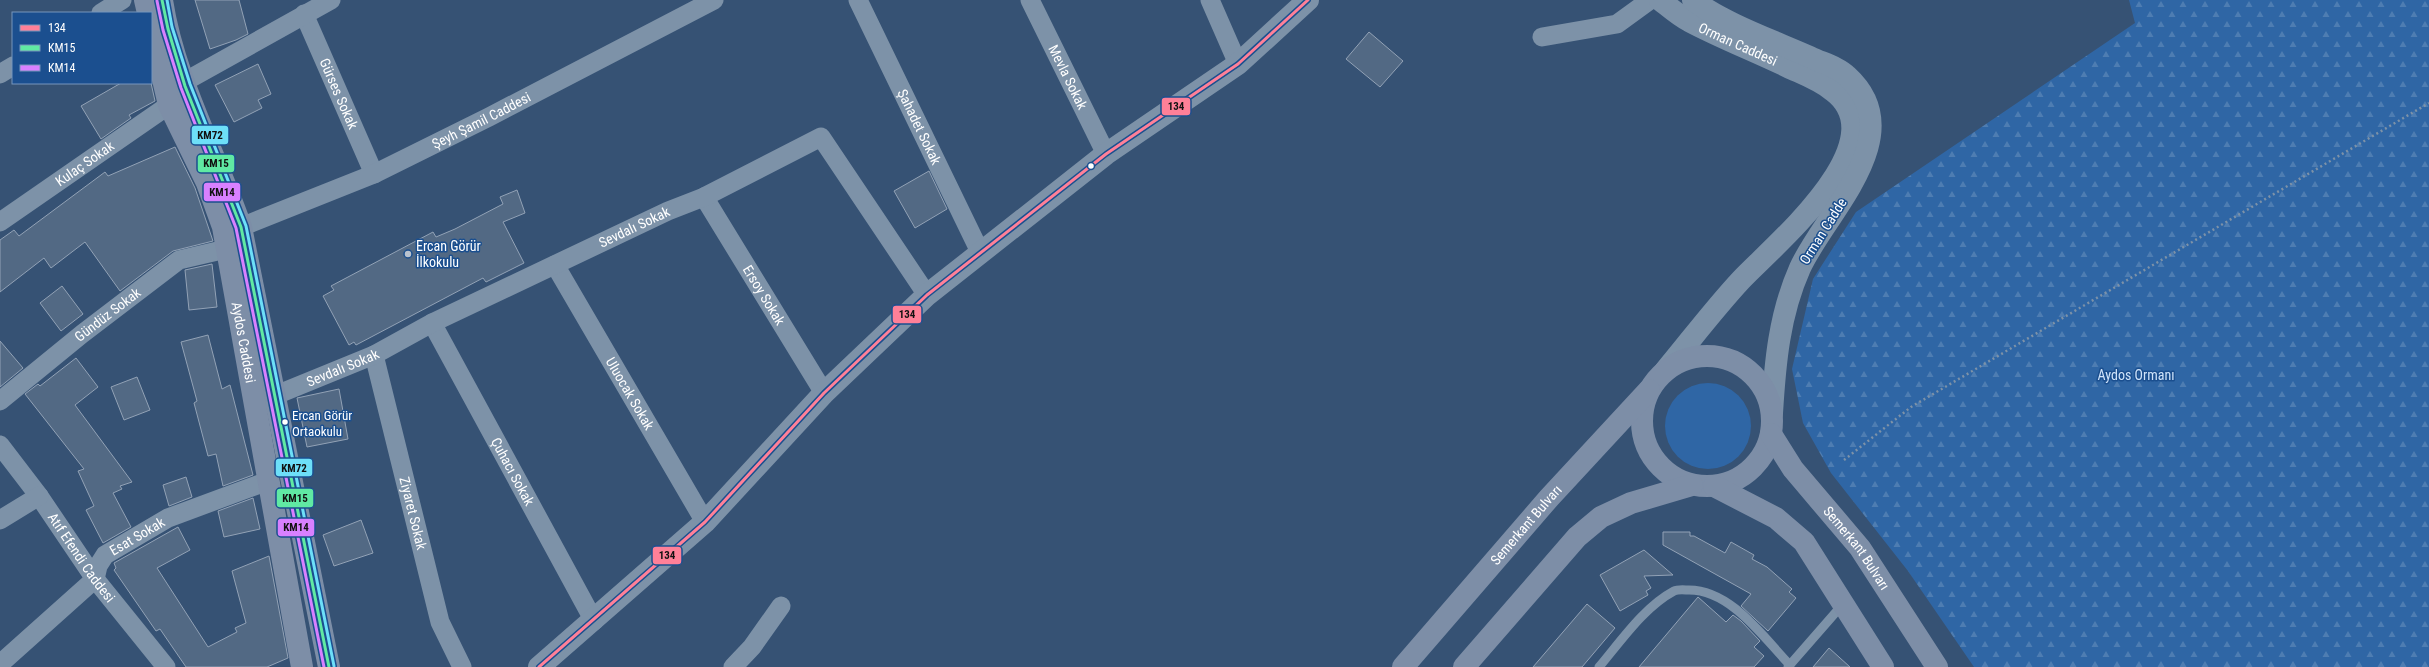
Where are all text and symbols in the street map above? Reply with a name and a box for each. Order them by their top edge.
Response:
legend [12,12,152,84]
street label: Orman Caddesi [1696,19,1780,69]
text: 134 [48,21,66,35]
text: KM15 [48,41,76,55]
street label: Mevla Sokak [1045,42,1091,113]
street label: Gürses Sokak [316,56,362,132]
text: KM14 [48,61,76,75]
street label: Şahadet Sokak [894,87,945,168]
street label: Şeyh Şamil Caddesi [429,89,533,152]
line badge: 134 [1161,97,1191,116]
text: 134 [1168,100,1185,113]
line badge: KM72 [191,125,229,145]
text: KM72 [197,129,223,142]
street label: Kulaç Sokak [52,137,118,189]
line badge: KM15 [197,154,235,173]
text: KM15 [203,157,229,170]
unlabelled marker [1086,161,1096,171]
line badge: KM14 [203,182,241,202]
text: KM14 [209,186,235,199]
street label: Orman Cadde [1796,195,1850,267]
street label: Sevdalı Sokak [596,203,673,251]
place label: Ercan Görür İlkokulu [416,238,481,270]
marker: Ercan Görür İlkokulu [403,249,413,259]
street label: Ersoy Sokak [740,262,789,329]
street label: Gündüz Sokak [71,284,144,345]
street label: Aydos Caddesi [229,301,259,384]
line badge: 134 [892,305,922,324]
text: 134 [899,308,916,321]
street label: Sevdalı Sokak [304,345,382,390]
street label: Uluocak Sokak [603,355,658,433]
park label: Aydos Ormanı [2097,367,2175,383]
place label: Ercan Görür Ortaokulu [292,408,352,439]
marker: Ercan Görür Ortaokulu [280,417,290,427]
street label: Çuhacı Sokak [488,435,538,509]
line badge: KM72 [275,458,313,477]
text: KM72 [281,462,307,475]
street label: Ziyaret Sokak [396,475,430,552]
street label: Semerkant Bulvarı [1487,482,1565,568]
line badge: KM15 [276,488,314,508]
text: KM15 [282,492,308,505]
street label: Semerkant Bulvarı [1820,503,1893,593]
street label: Atıf Efendi Caddesi [45,510,118,605]
street label: Esat Sokak [107,513,168,559]
line badge: KM14 [277,518,315,537]
text: KM14 [283,521,309,534]
line badge: 134 [652,546,682,565]
text: 134 [659,549,676,562]

